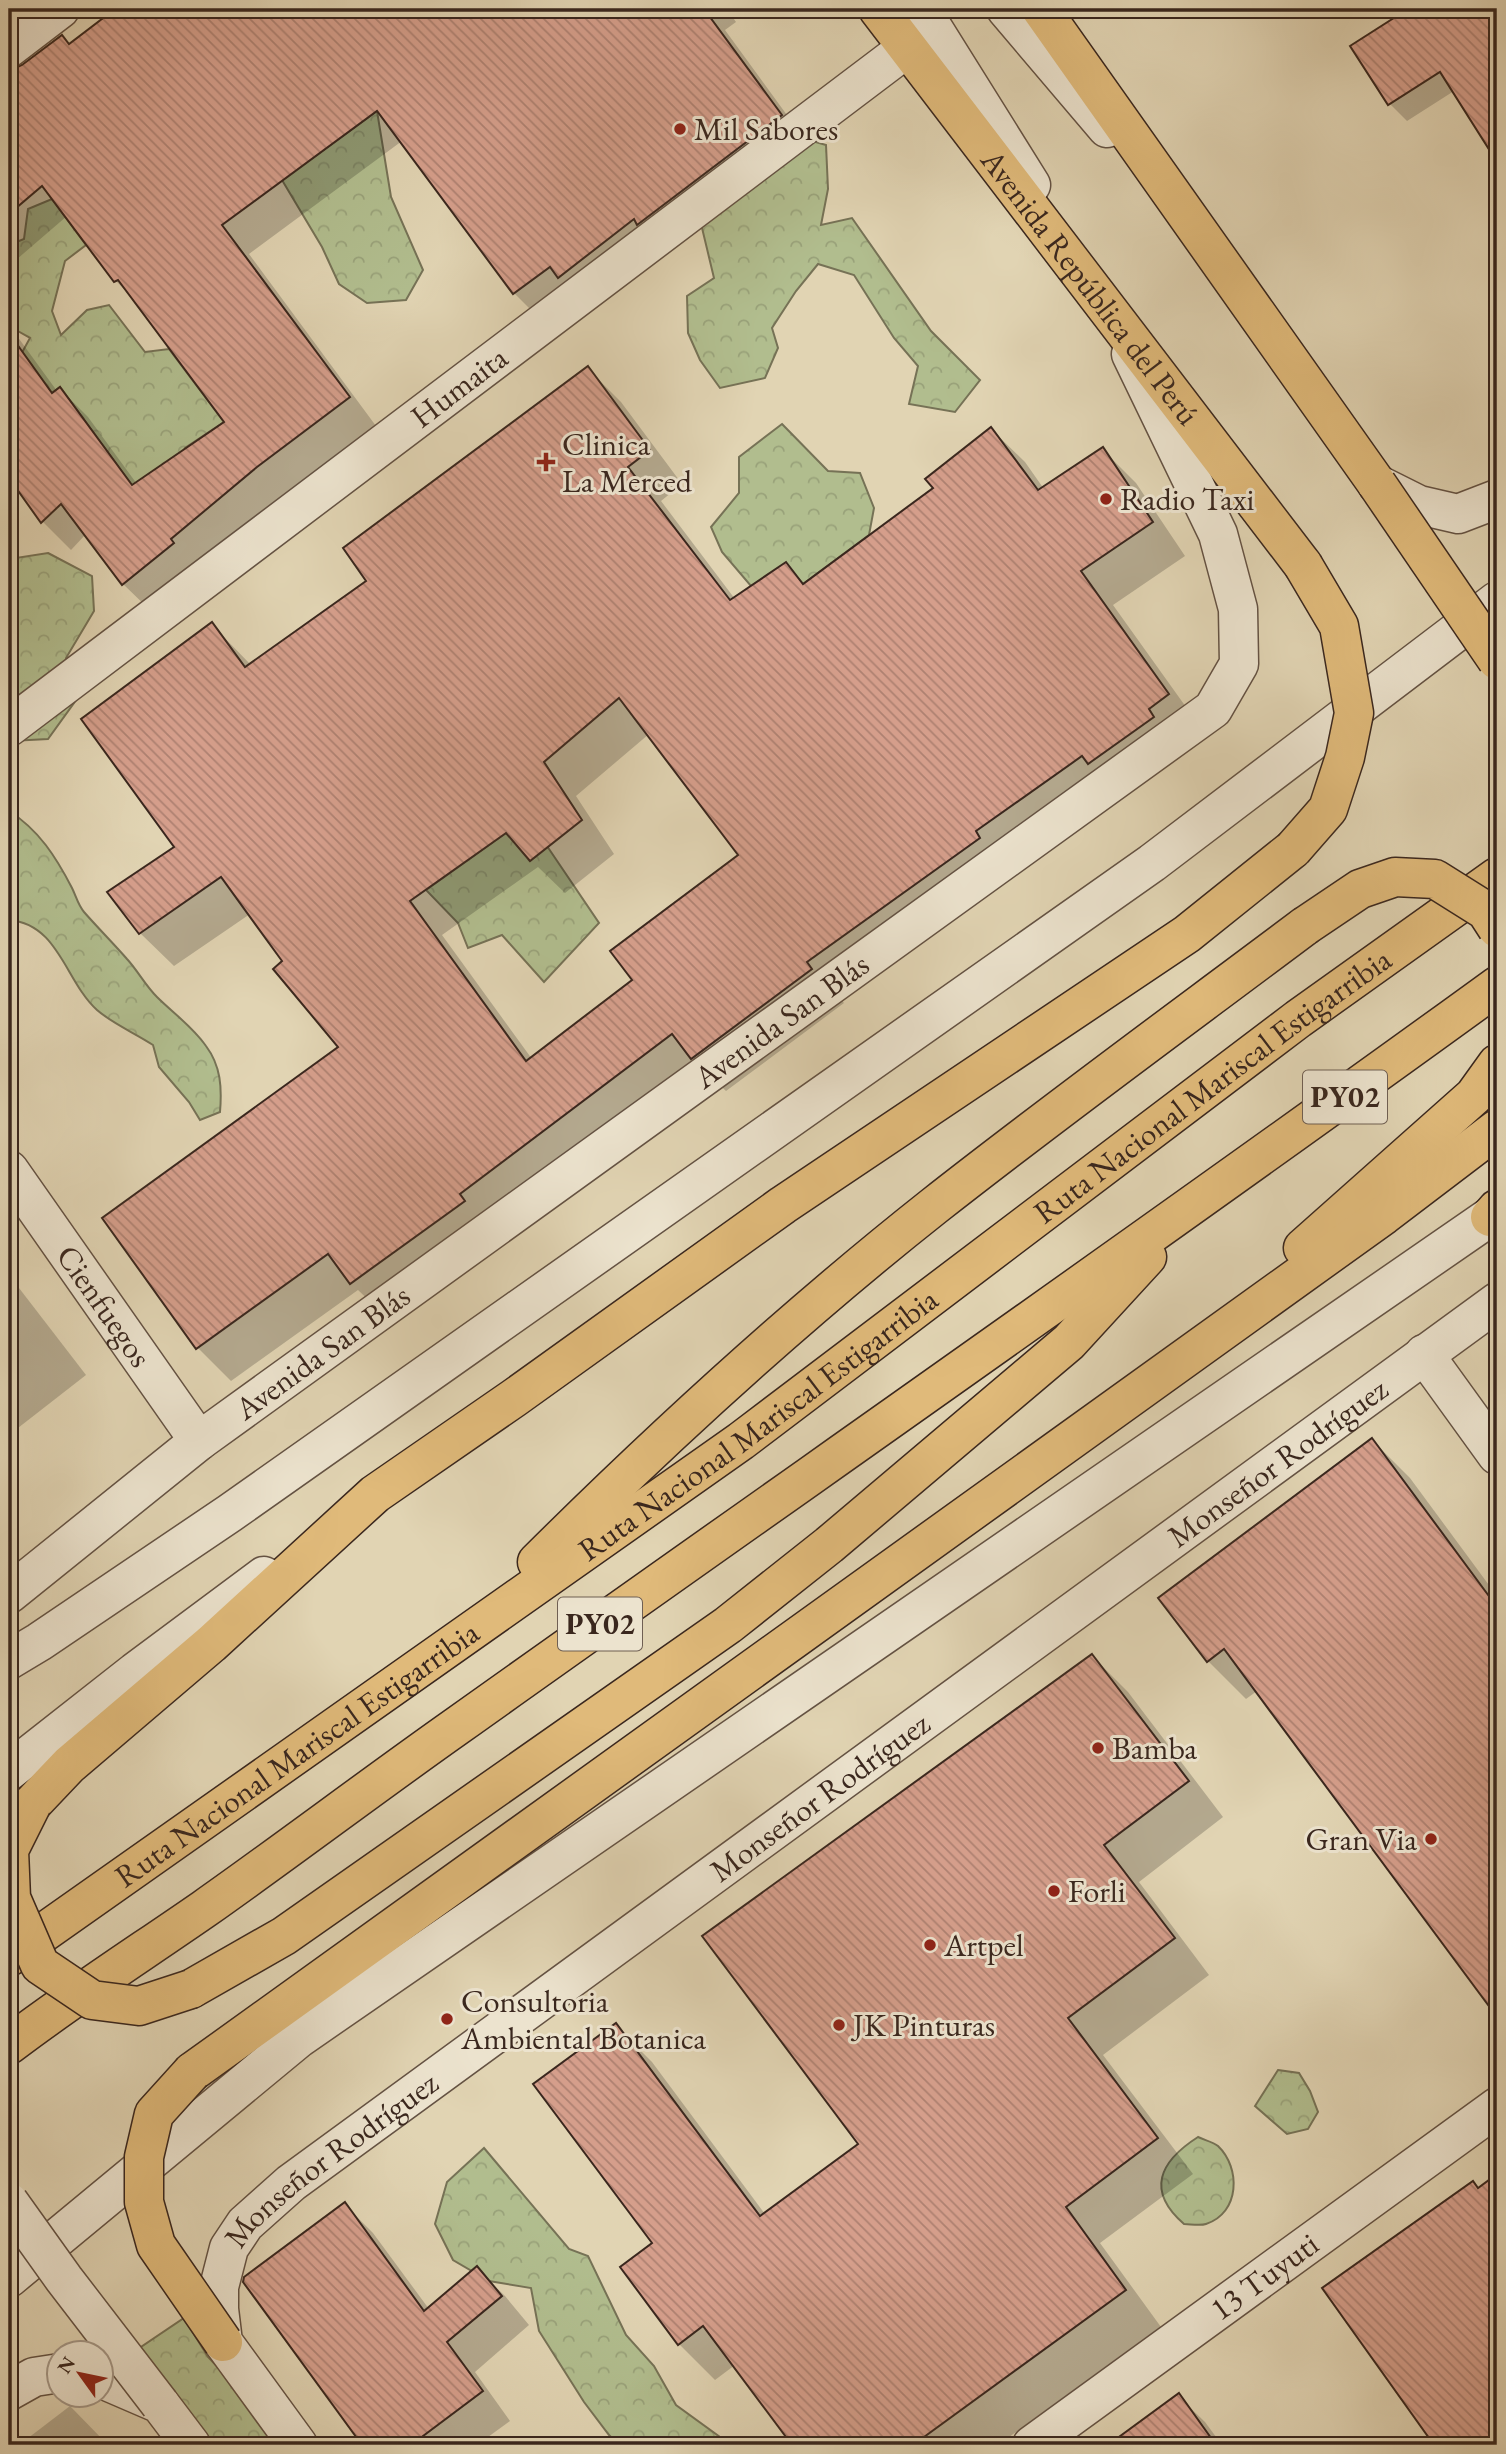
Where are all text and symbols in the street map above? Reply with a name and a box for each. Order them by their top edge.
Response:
place label: Mil Sabores [694,108,838,150]
marker: Mil Sabores [672,121,688,137]
street label: Avenida República del Perú [971,140,1210,434]
street label: Humaita [402,336,516,437]
place label: Clinica La Merced [562,423,693,502]
marker: Clinica La Merced [536,452,556,472]
place label: Radio Taxi [1120,478,1254,520]
marker: Radio Taxi [1098,491,1114,507]
street label: Ruta Nacional Mariscal Estigarribia [1025,938,1400,1233]
street label: Avenida San Blás [684,943,877,1099]
road number: PY02 [1303,1070,1387,1124]
street label: Cienfuegos [47,1237,162,1375]
street label: Avenida San Blás [226,1275,418,1430]
street label: Ruta Nacional Mariscal Estigarribia [570,1278,946,1570]
street label: Monseñor Rodríguez [1159,1368,1396,1557]
road number: PY02 [558,1598,642,1650]
street label: Ruta Nacional Mariscal Estigarribia [106,1611,487,1897]
street label: Monseñor Rodríguez [701,1702,938,1891]
place label: Bamba [1112,1727,1197,1769]
marker: Bamba [1090,1740,1106,1756]
place label: Gran Via [1305,1818,1417,1860]
marker: Gran Via [1423,1831,1439,1847]
place label: Forli [1068,1870,1126,1912]
marker: Forli [1046,1883,1062,1899]
place label: Artpel [943,1924,1024,1966]
marker: Artpel [922,1937,938,1953]
place label: Consultoria Ambiental Botanica [460,1980,706,2059]
place label: JK Pinturas [850,2004,995,2046]
marker: Consultoria Ambiental Botanica [439,2011,455,2027]
marker: JK Pinturas [831,2017,847,2033]
street label: Monseñor Rodríguez [214,2062,446,2256]
street label: 13 Tuyuti [1202,2223,1327,2330]
north arrow [46,2338,116,2408]
text: N [51,2351,81,2378]

